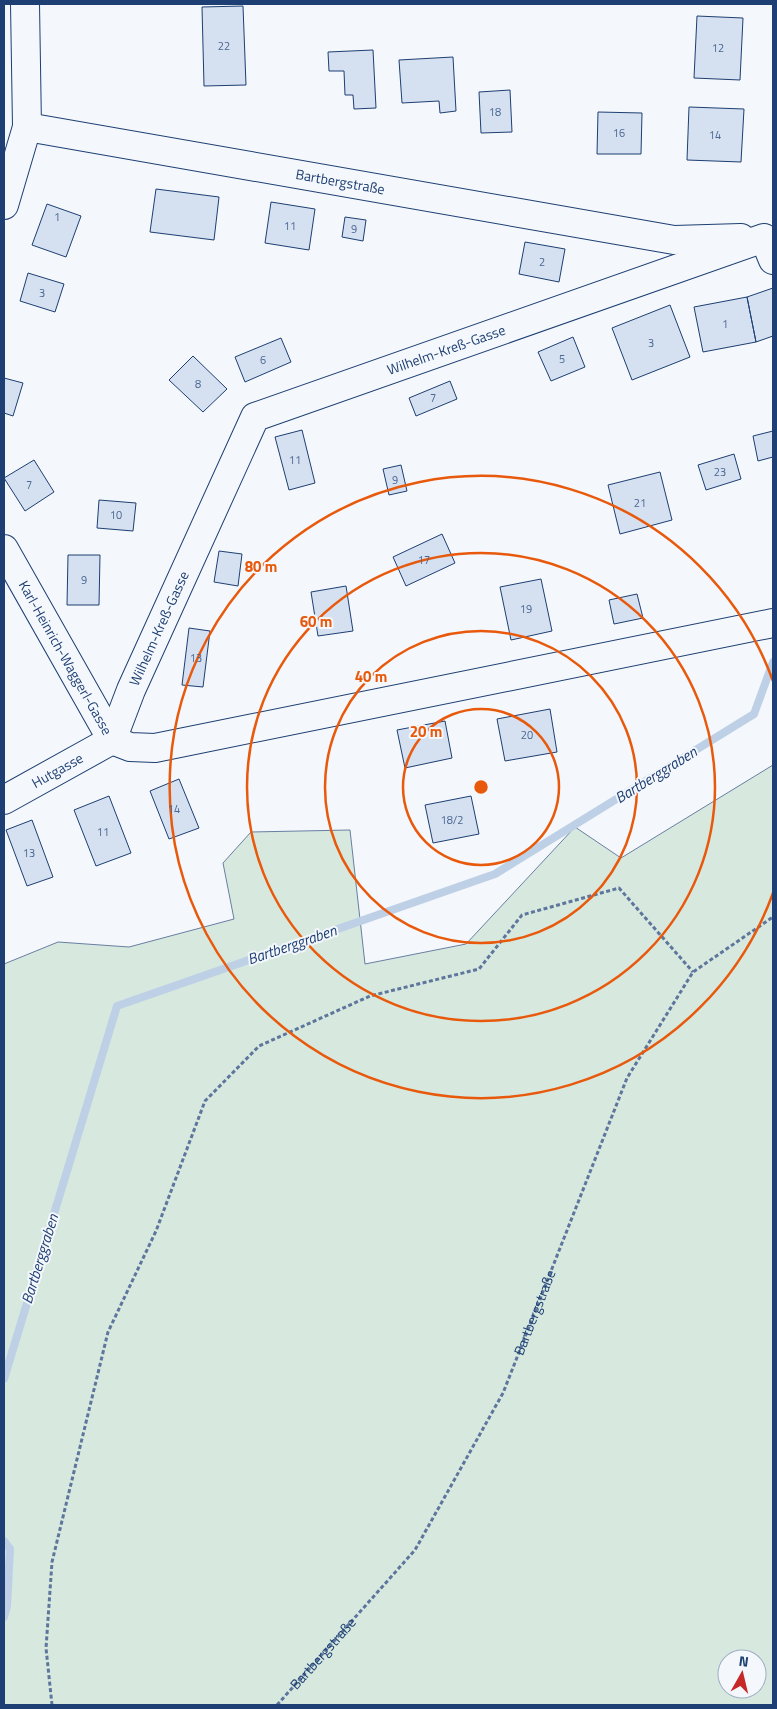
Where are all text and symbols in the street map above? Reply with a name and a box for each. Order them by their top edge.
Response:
house number: 22 [218,38,230,54]
house number: 12 [712,40,724,56]
house number: 18 [489,104,501,120]
house number: 16 [613,125,625,141]
house number: 14 [709,127,721,143]
street label: Bartbergstraße [294,163,387,199]
house number: 1 [54,209,60,225]
house number: 11 [284,218,296,234]
house number: 9 [351,221,357,237]
house number: 2 [539,254,545,270]
house number: 3 [39,285,45,301]
house number: 1 [722,316,728,332]
street label: Wilhelm-Kreß-Gasse [384,319,508,380]
house number: 3 [648,335,654,351]
house number: 5 [559,351,565,367]
house number: 6 [260,352,266,368]
house number: 8 [195,376,201,392]
house number: 7 [430,390,436,406]
house number: 11 [289,452,301,468]
house number: 23 [714,464,726,480]
house number: 9 [392,472,398,488]
house number: 7 [26,477,32,493]
house number: 21 [634,495,646,511]
house number: 10 [110,507,122,523]
house number: 17 [418,552,430,568]
text: 80 m [245,555,277,578]
street label: Wilhelm-Kreß-Gasse [123,567,194,689]
house number: 9 [81,572,87,588]
street label: Karl-Heinrich-Waggerl-Gasse [14,576,118,739]
house number: 19 [520,601,532,617]
text: 60 m [300,610,332,633]
house number: 13 [190,650,202,666]
text: 40 m [355,665,387,688]
text: 20 m [410,720,442,743]
house number: 20 [521,727,533,743]
water label: Bartberggraben [610,740,702,809]
street label: Hutgasse [27,747,87,793]
centre of rings [472,778,490,796]
house number: 14 [168,801,180,817]
house number: 18/2 [440,812,464,828]
house number: 11 [97,824,109,840]
house number: 13 [23,845,35,861]
water label: Bartberggraben [244,918,340,970]
water label: Bartberggraben [15,1211,64,1307]
street label: Bartbergstraße [508,1266,561,1358]
street label: Bartbergstraße [285,1612,360,1694]
north arrow [717,1649,767,1699]
text: N [738,1650,750,1672]

